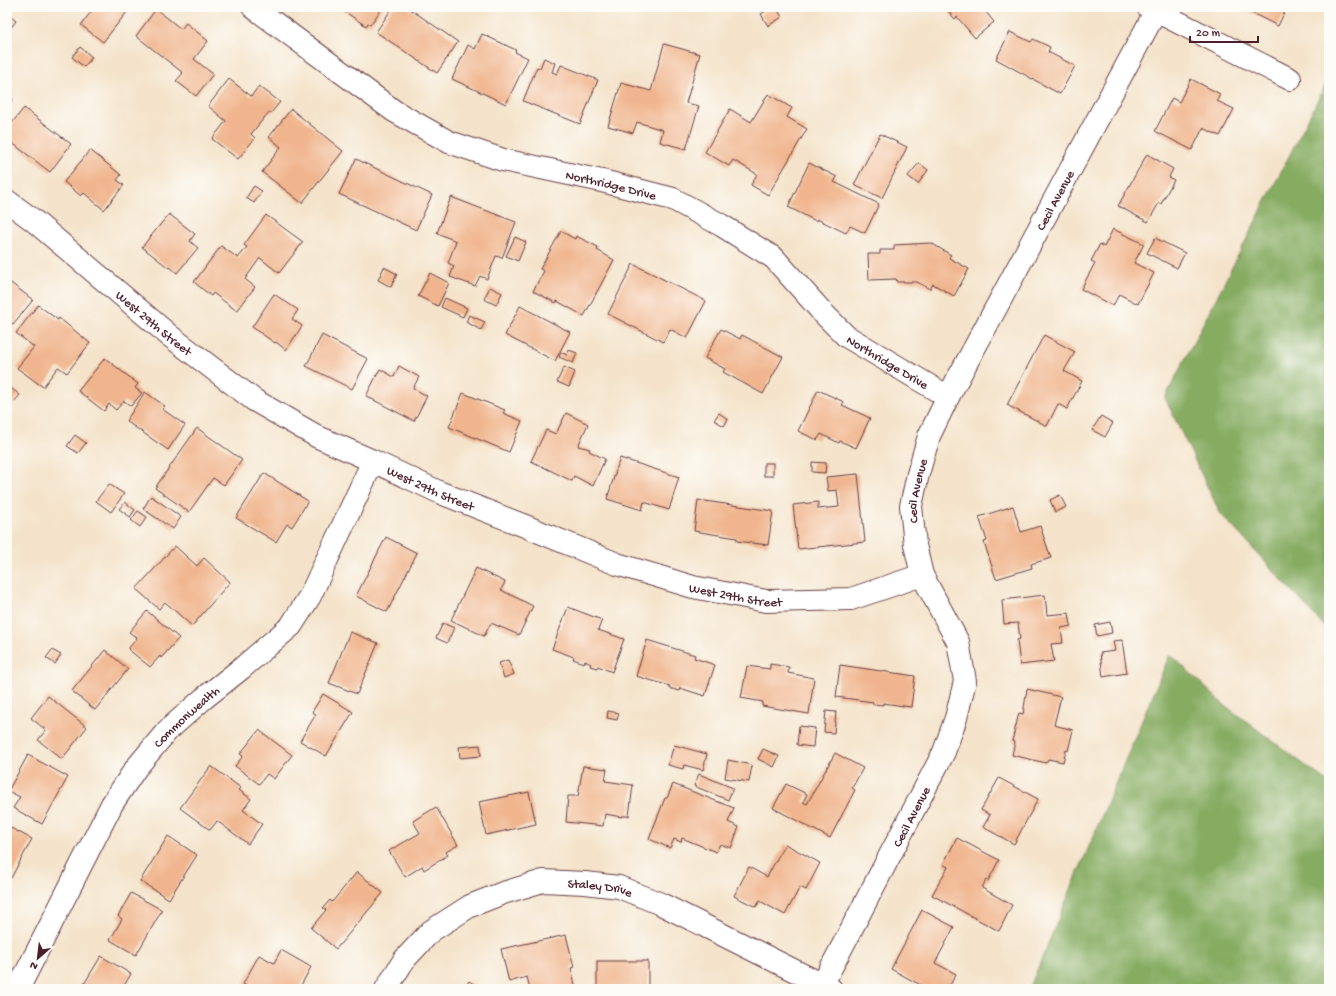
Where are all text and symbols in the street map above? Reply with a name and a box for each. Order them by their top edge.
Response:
scale bar [1190,18,1258,44]
text: 20 m [1196,27,1221,41]
street label: Northridge Drive [564,168,658,205]
street label: Cecil Avenue [1034,168,1079,234]
street label: West 29th Street [112,288,195,361]
street label: Northridge Drive [843,333,931,394]
street label: Cecil Avenue [906,457,932,524]
street label: West 29th Street [384,464,478,516]
street label: West 29th Street [688,581,784,611]
street label: Commonwealth [151,684,223,751]
street label: Cecil Avenue [891,784,935,850]
street label: Staley Drive [567,877,635,902]
north arrow [18,938,58,978]
text: N [28,958,40,972]

